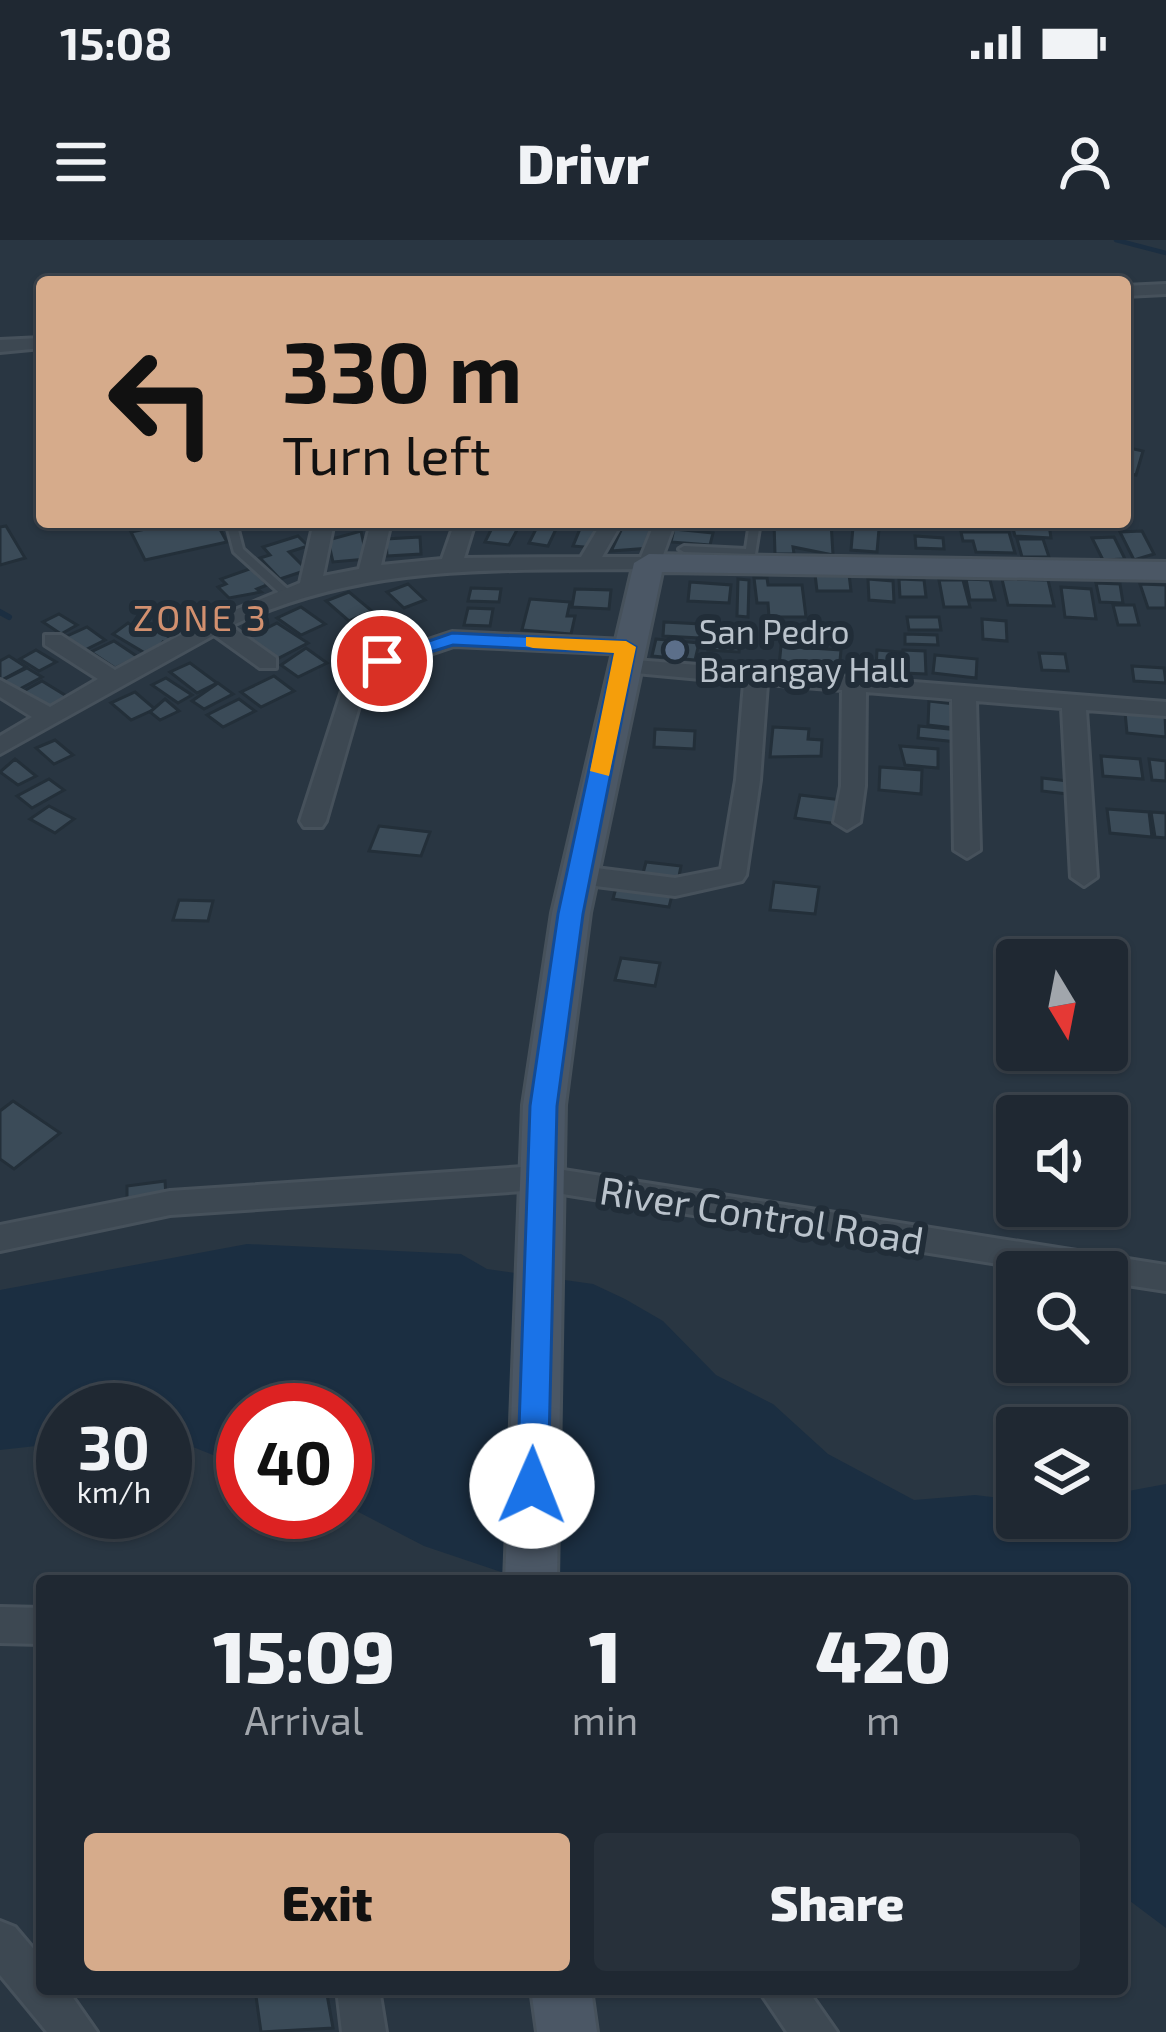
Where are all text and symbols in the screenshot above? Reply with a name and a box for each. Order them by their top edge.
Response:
text: 15:08 [60,15,172,69]
icon: menu [48,129,114,195]
icon: person [1052,129,1118,195]
text: Drivr [517,130,649,195]
text: 330 m [282,319,522,420]
icon: left [84,324,240,480]
text: Turn left [282,421,491,486]
district label: ZONE 3 [133,595,269,638]
pin [331,610,433,712]
place label: San Pedro Barangay Hall [699,611,909,689]
icon: arrive [349,628,415,694]
marker: San Pedro Barangay Hall [662,637,688,663]
north arrow [996,939,1128,1071]
map controls [996,939,1128,1539]
button: sound [996,1095,1128,1227]
street label: River Control Road [597,1165,927,1263]
button: search [996,1251,1128,1383]
speed limit sign: 40 [216,1383,372,1539]
button: layers [996,1407,1128,1539]
text: 30 [78,1410,150,1482]
position arrow [469,1423,595,1549]
text: km/h [77,1473,151,1509]
text: 15:09 [213,1611,395,1697]
text: 1 [589,1611,621,1697]
text: 420 [815,1611,951,1697]
text: Arrival [245,1696,363,1743]
text: min [572,1696,638,1743]
text: m [866,1696,900,1743]
button: Exit [84,1833,570,1971]
button: Share [594,1833,1080,1971]

